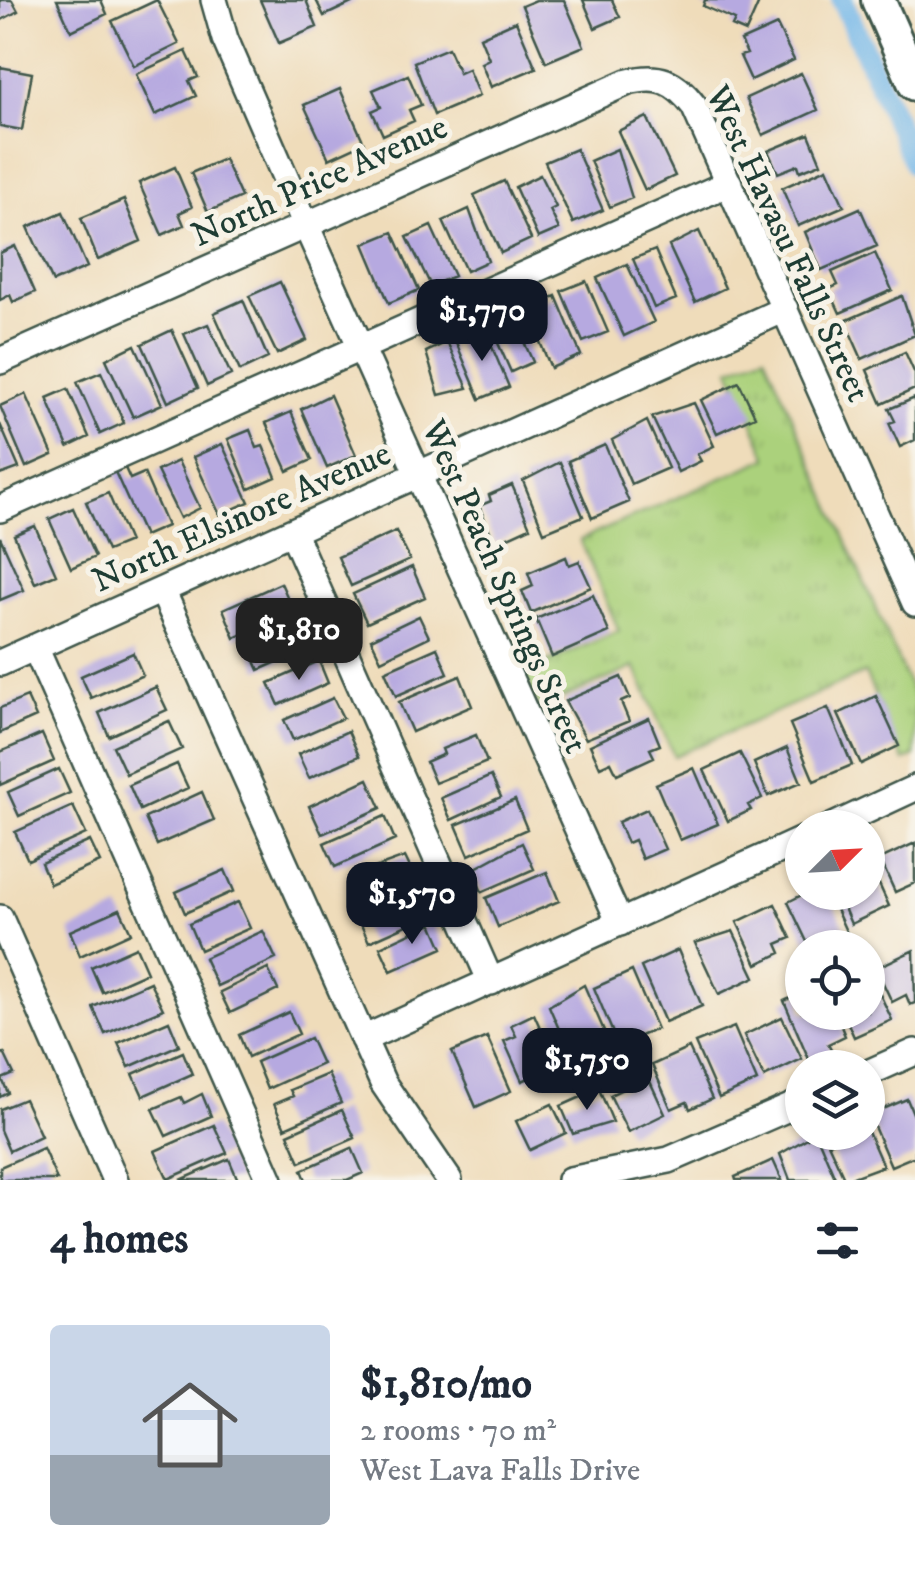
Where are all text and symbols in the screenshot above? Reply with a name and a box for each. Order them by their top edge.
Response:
street label: West Havasu Falls Street [694,78,880,409]
street label: North Price Avenue [185,106,455,258]
pin: $1,770 [401,279,563,364]
text: $1,770 [439,291,525,331]
street label: West Peach Springs Street [410,412,598,760]
street label: North Elsinore Avenue [86,432,398,603]
pin: $1,810 [218,598,380,683]
text: $1,810 [258,610,340,650]
north arrow [785,810,885,910]
map controls [785,810,885,1150]
pin: $1,570 [331,862,493,947]
text: $1,570 [368,874,456,914]
button: locate [785,930,885,1030]
pin: $1,750 [506,1028,668,1113]
text: $1,750 [544,1040,630,1080]
button: layers [785,1050,885,1150]
icon: filters [810,1213,865,1268]
text: 4 homes [50,1214,188,1266]
text: $1,810/mo [360,1359,532,1411]
icon: home [130,1365,250,1485]
text: 2 rooms · 70 m² [360,1411,556,1451]
text: West Lava Falls Drive [360,1451,640,1491]

